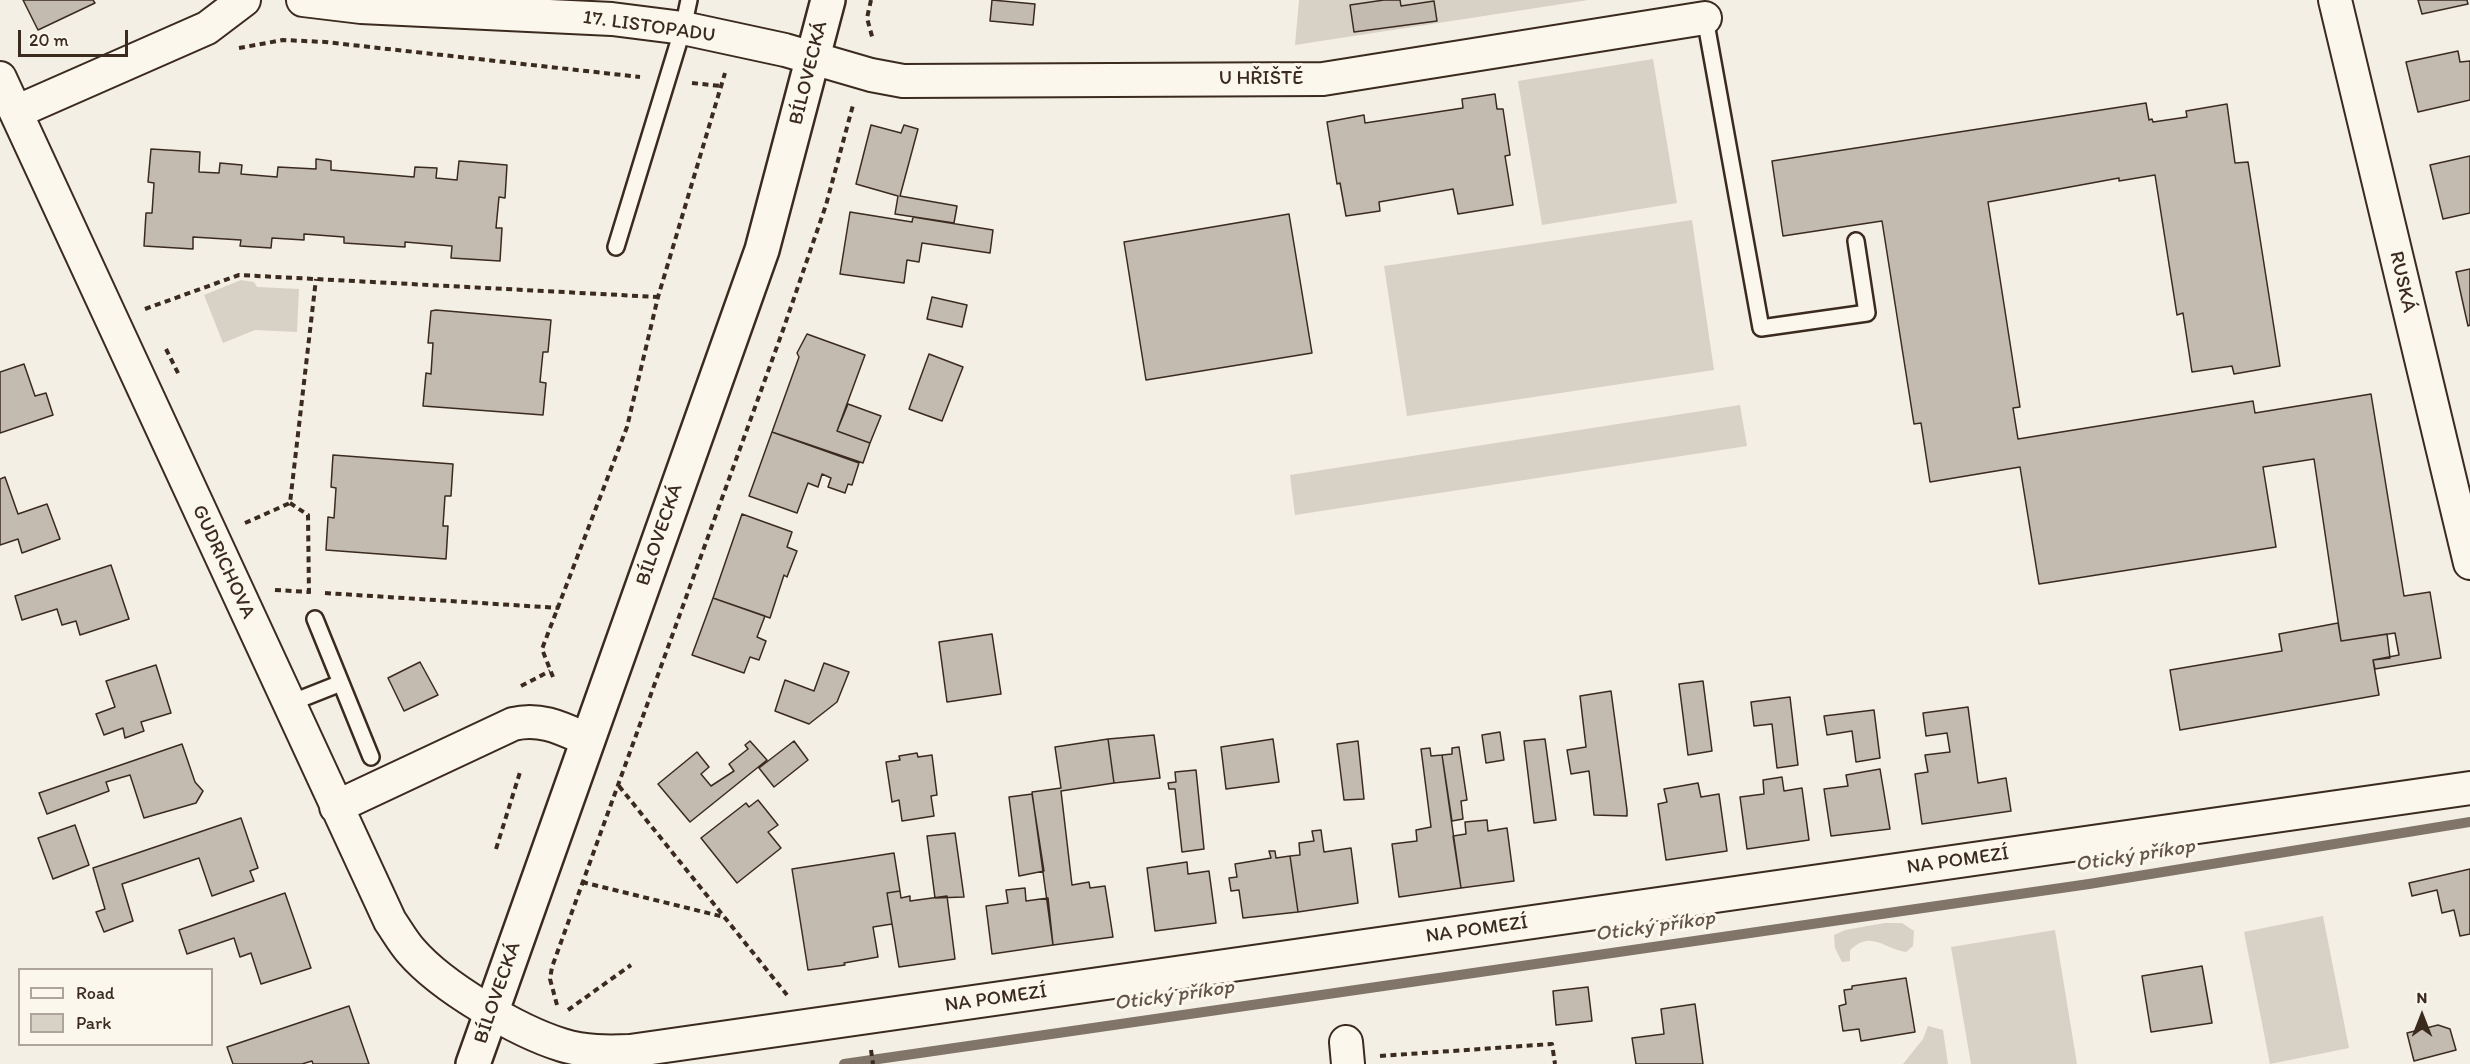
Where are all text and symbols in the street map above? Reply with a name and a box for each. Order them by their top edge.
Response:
street label: 17. LISTOPADU [581,6,717,48]
scale bar [21,18,130,56]
street label: BÍLOVECKÁ [785,19,833,127]
text: 20 m [29,29,69,51]
street label: U HŘIŠTĚ [1219,67,1303,91]
street label: RUSKÁ [2383,249,2421,315]
street label: BÍLOVECKÁ [631,481,689,589]
street label: GUDRICHOVA [186,501,260,623]
water label: Otický příkop [2073,834,2197,878]
street label: NA POMEZÍ [1905,842,2011,880]
water label: Otický příkop [1593,906,1717,948]
street label: NA POMEZÍ [1424,911,1530,949]
street label: BÍLOVECKÁ [469,939,527,1047]
legend [18,968,213,1046]
water label: Otický příkop [1112,975,1236,1017]
street label: NA POMEZÍ [943,980,1049,1018]
text: Road [76,982,115,1004]
north arrow [2392,986,2452,1046]
text: N [2417,988,2427,1007]
text: Park [76,1012,111,1034]

